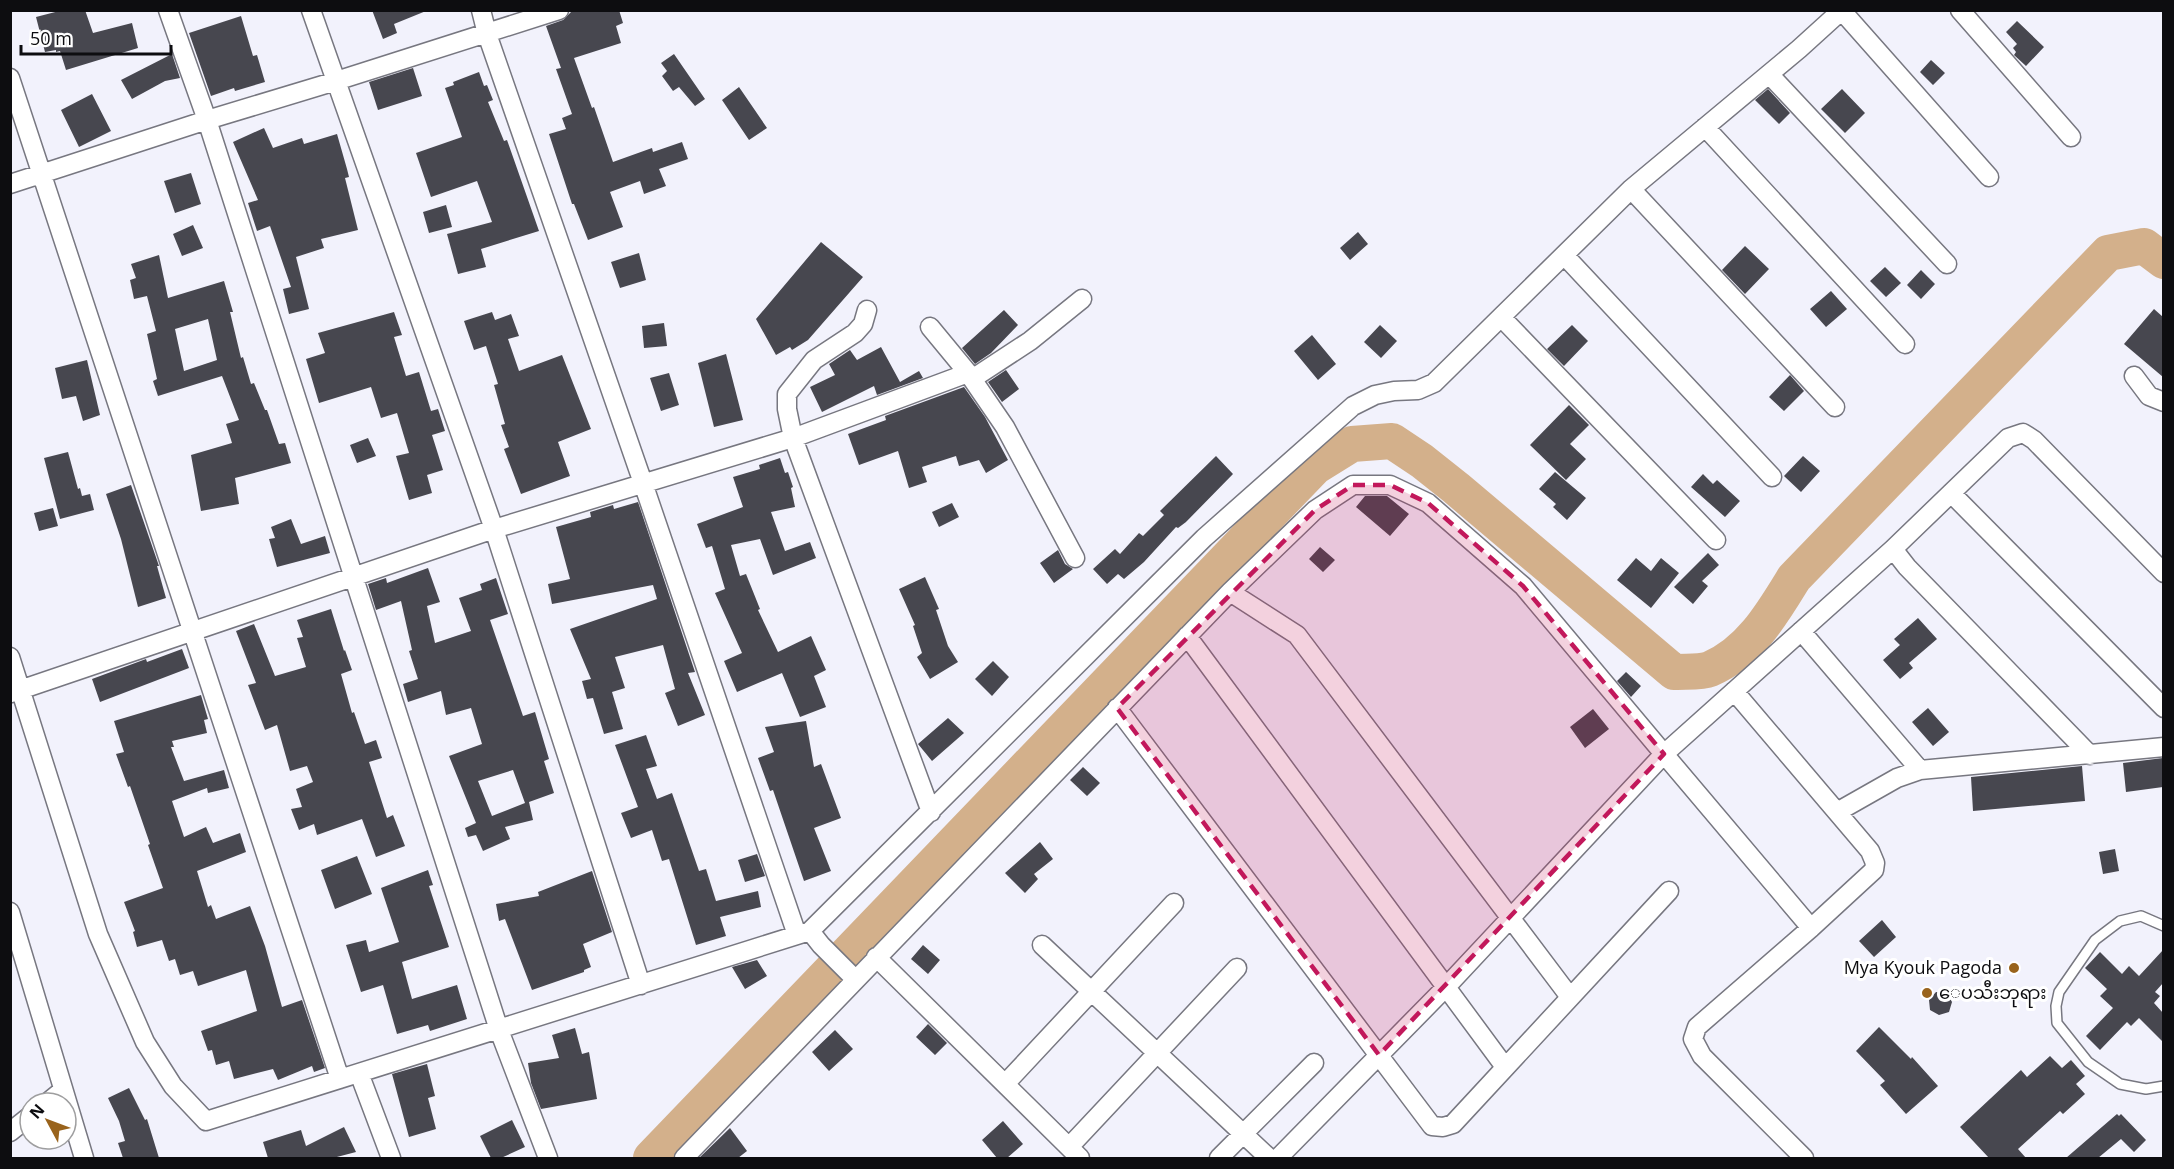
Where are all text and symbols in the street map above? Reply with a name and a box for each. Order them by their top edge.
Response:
scale bar [21,18,171,56]
text: 50 m [30,26,72,50]
place label: Mya Kyouk Pagoda [1844,955,2002,979]
marker: Mya Kyouk Pagoda [2007,961,2021,975]
place label: ေပသီးဘုရား [1939,979,2047,1008]
marker: ေပသီးဘုရား [1920,986,1934,1000]
north arrow [18,1091,78,1151]
text: N [24,1099,49,1123]

